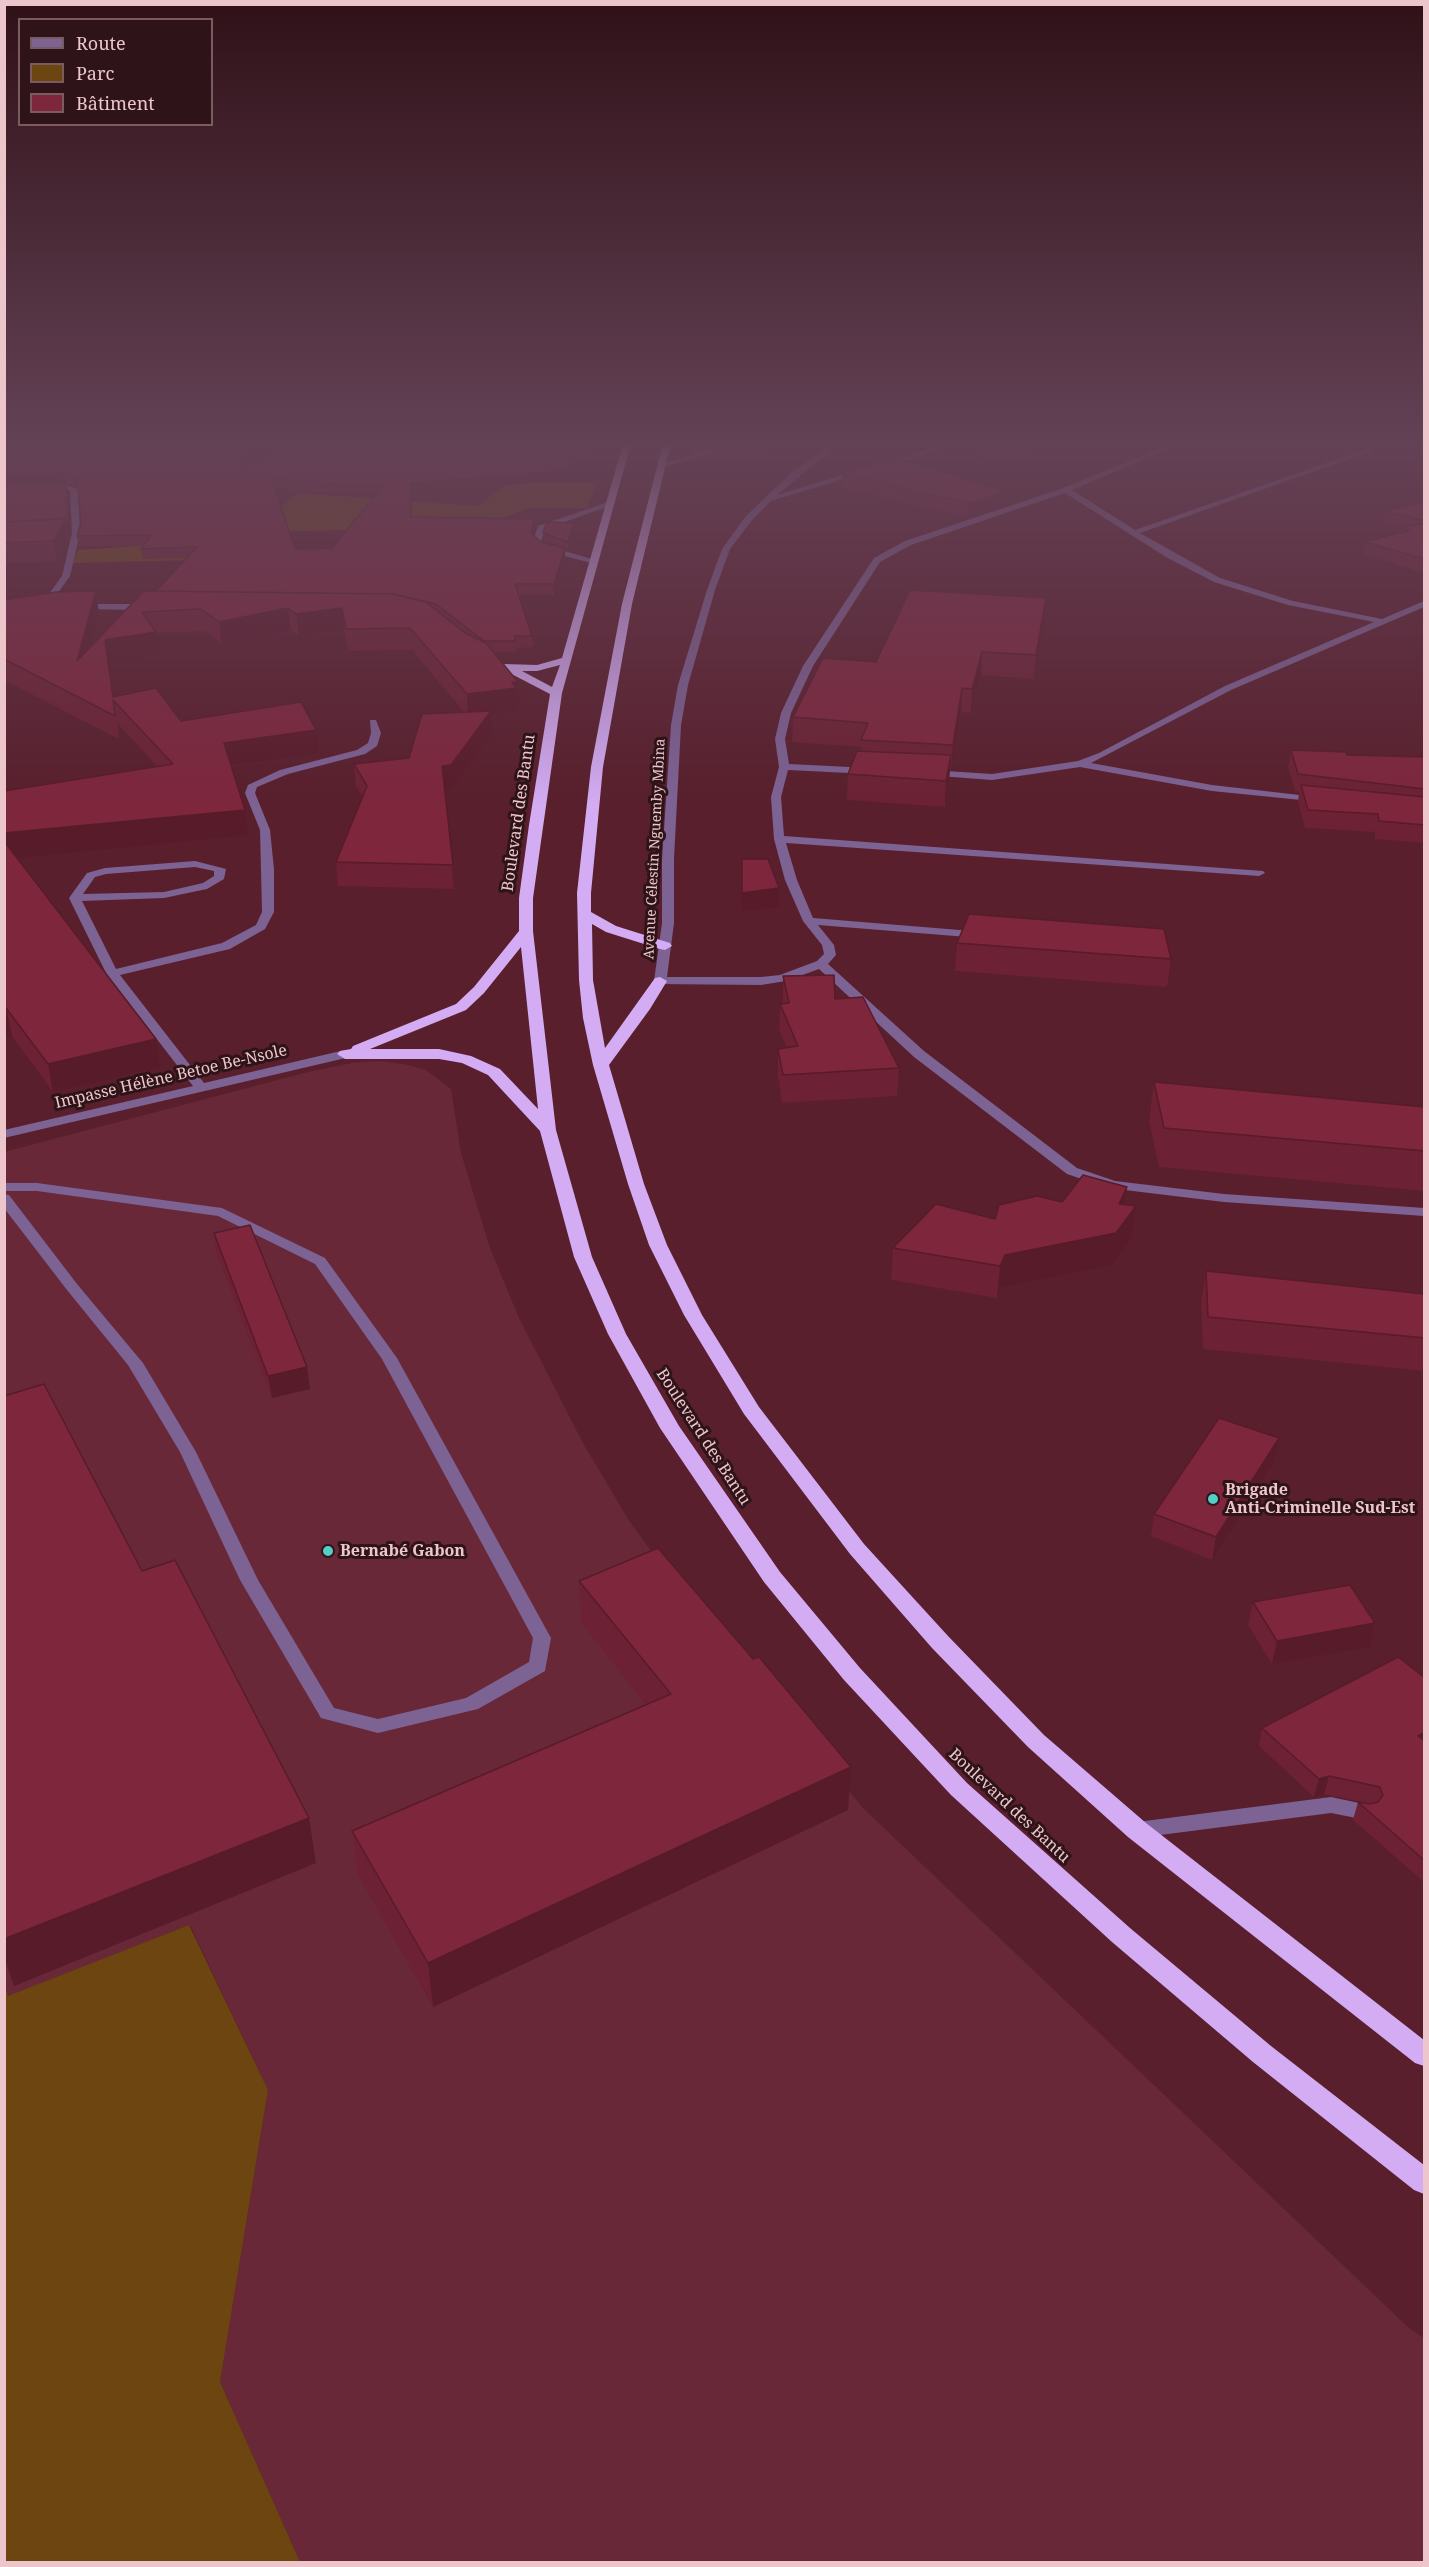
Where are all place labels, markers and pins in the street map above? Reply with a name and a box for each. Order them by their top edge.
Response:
place label: Brigade Anti-Criminelle Sud-Est [1225,1480,1415,1518]
marker: Brigade Anti-Criminelle Sud-Est [1206,1492,1220,1506]
place label: Bernabé Gabon [340,1541,465,1561]
marker: Bernabé Gabon [321,1544,335,1558]

